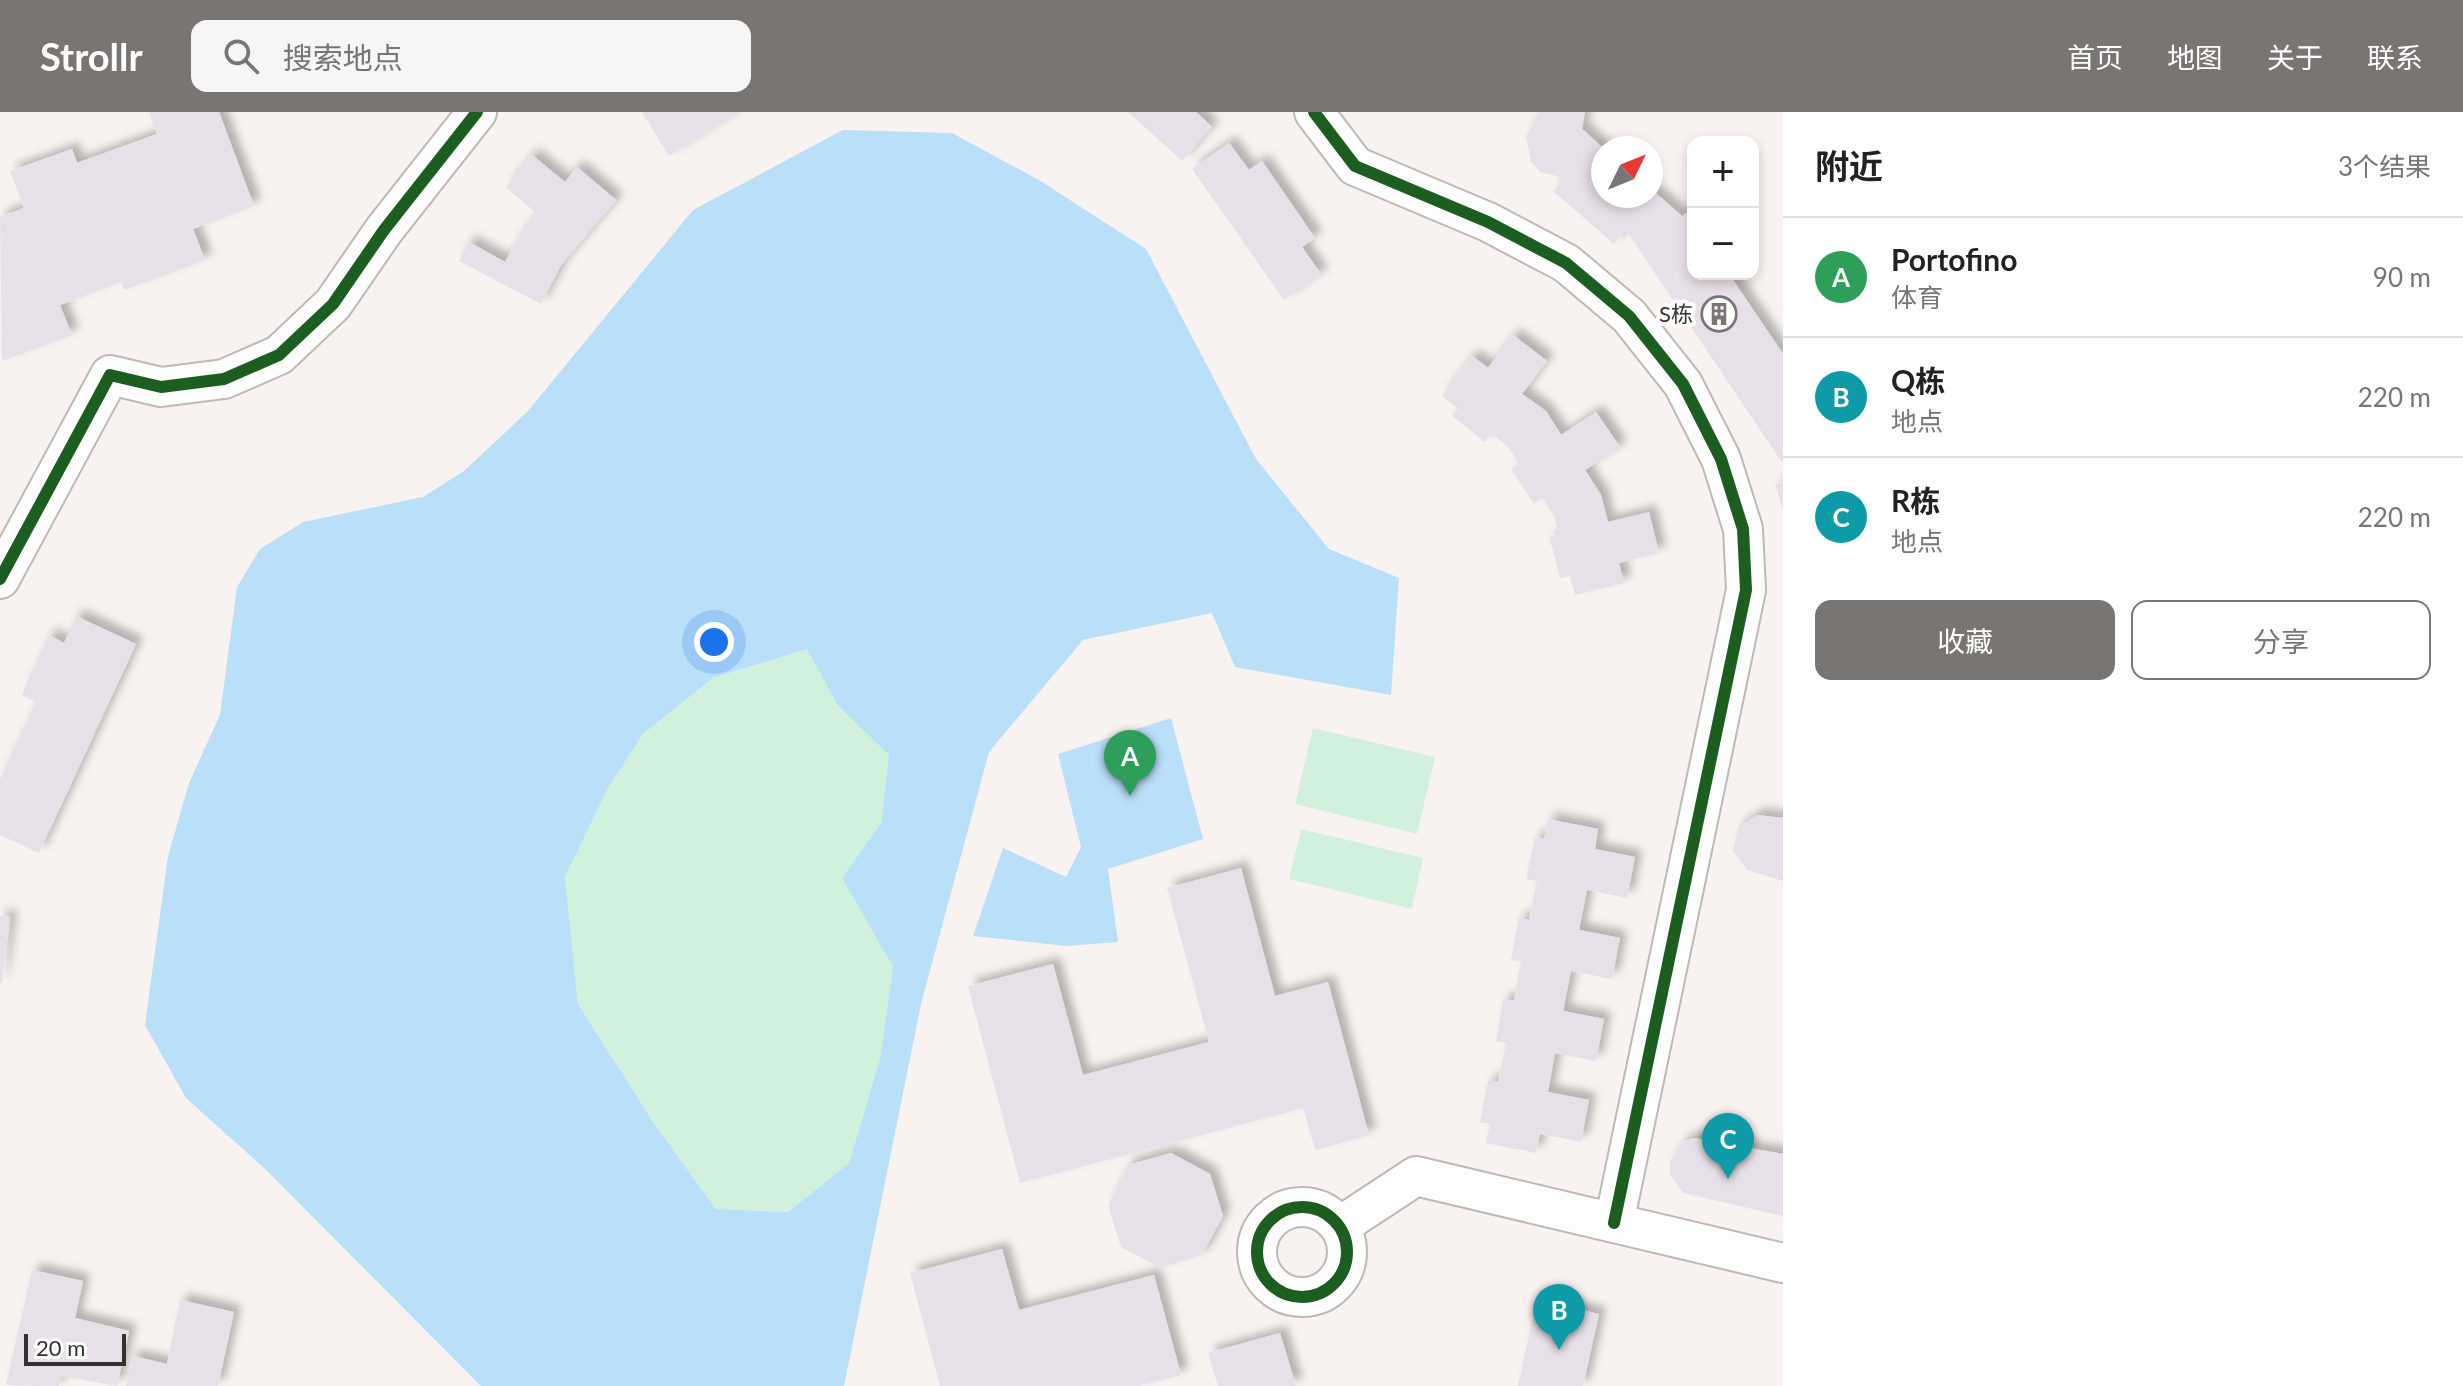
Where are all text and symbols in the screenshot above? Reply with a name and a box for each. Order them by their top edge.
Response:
search box [191,20,751,92]
text: Strollr [40,33,143,79]
icon: search [219,34,263,78]
text: 搜索地点 [283,39,403,75]
text: 首页 [2067,40,2123,74]
text: 地图 [2167,40,2223,74]
text: 关于 [2267,40,2323,74]
text: 联系 [2367,40,2423,74]
north arrow [1591,136,1663,208]
map controls [1687,136,1759,280]
button: + [1687,136,1759,208]
text: 附近 [1815,145,1883,186]
text: 3个结果 [2338,150,2431,182]
button: − [1687,208,1759,280]
text: Portofino [1891,241,2017,277]
text: A [1832,261,1850,293]
text: 90 m [2373,261,2431,293]
text: 体育 [1891,281,1943,313]
building icon: S栋 [1700,295,1738,333]
place label: S栋 [1659,300,1693,327]
text: Q栋 [1891,362,1945,398]
text: B [1832,381,1850,413]
text: 220 m [2358,381,2431,413]
text: 地点 [1891,405,1943,437]
text: R栋 [1891,482,1940,518]
text: C [1832,501,1850,533]
text: 220 m [2358,501,2431,533]
text: 地点 [1891,525,1943,557]
button: 收藏 [1815,600,2115,680]
button: 分享 [2131,600,2431,680]
your location [694,622,734,662]
pin: A [1104,730,1156,796]
pin: C [1702,1113,1754,1179]
pin: B [1533,1284,1585,1350]
scale bar [24,1330,126,1366]
text: 20 m [36,1334,85,1361]

